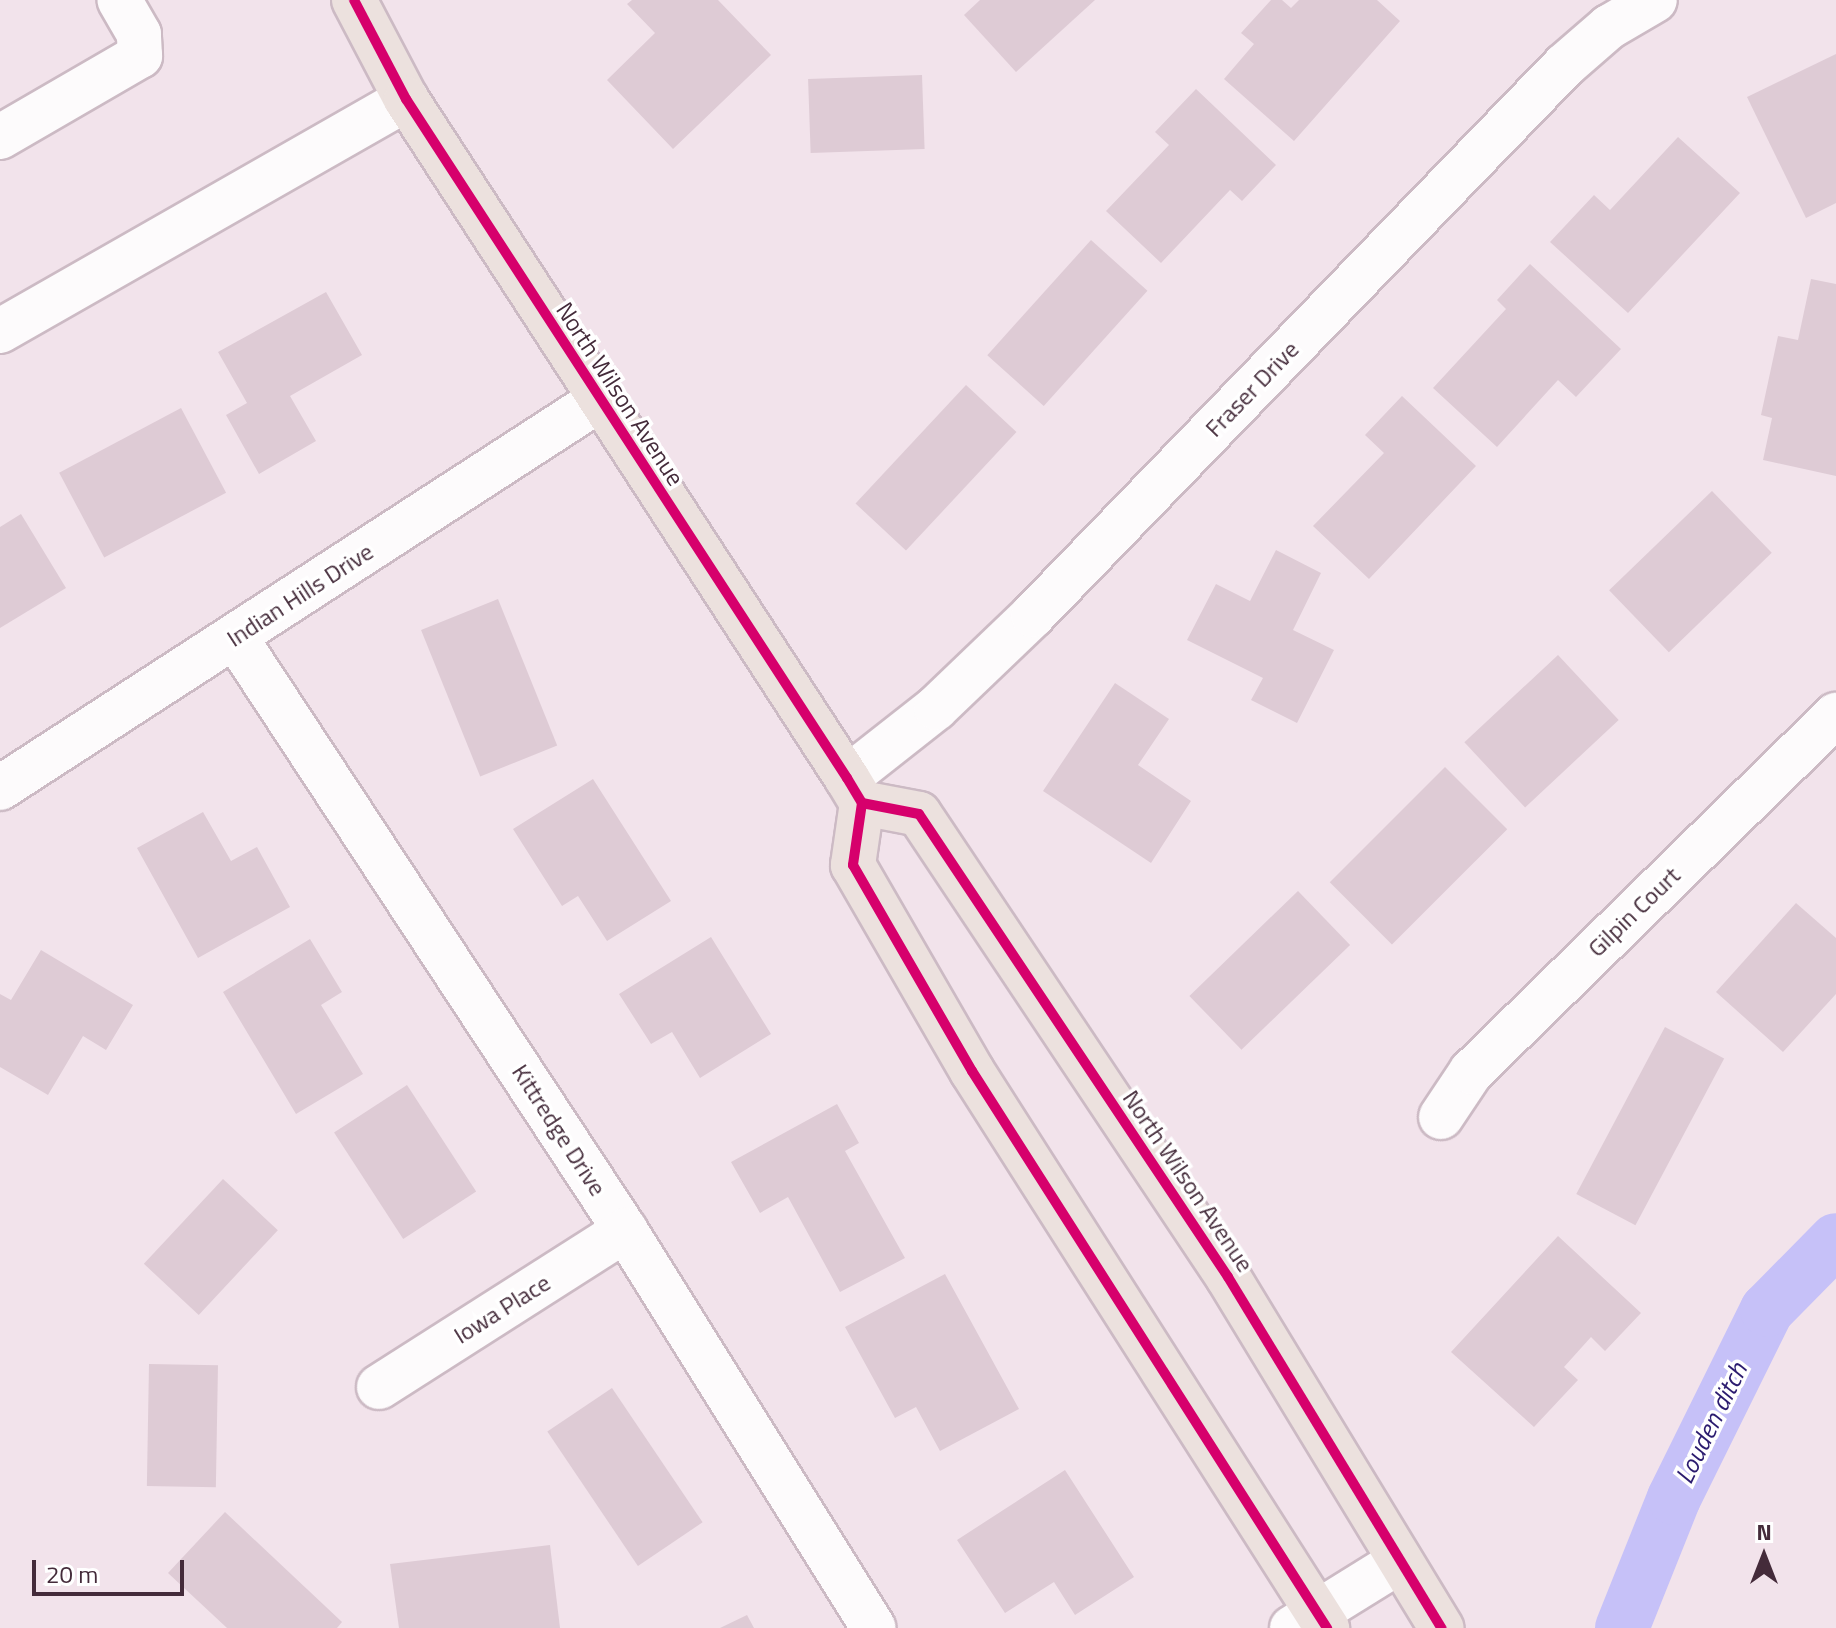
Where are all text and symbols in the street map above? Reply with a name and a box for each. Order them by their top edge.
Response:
street label: North Wilson Avenue [550,297,690,491]
street label: Fraser Drive [1199,335,1305,443]
street label: Indian Hills Drive [222,537,378,653]
street label: Gilpin Court [1582,861,1686,963]
street label: Kittredge Drive [506,1059,612,1201]
street label: North Wilson Avenue [1117,1085,1259,1277]
street label: Iowa Place [449,1268,555,1350]
water label: Louden ditch [1668,1358,1754,1488]
text: N [1756,1515,1772,1549]
north arrow [1724,1516,1804,1596]
scale bar [36,1544,188,1594]
text: 20 m [46,1556,98,1592]

